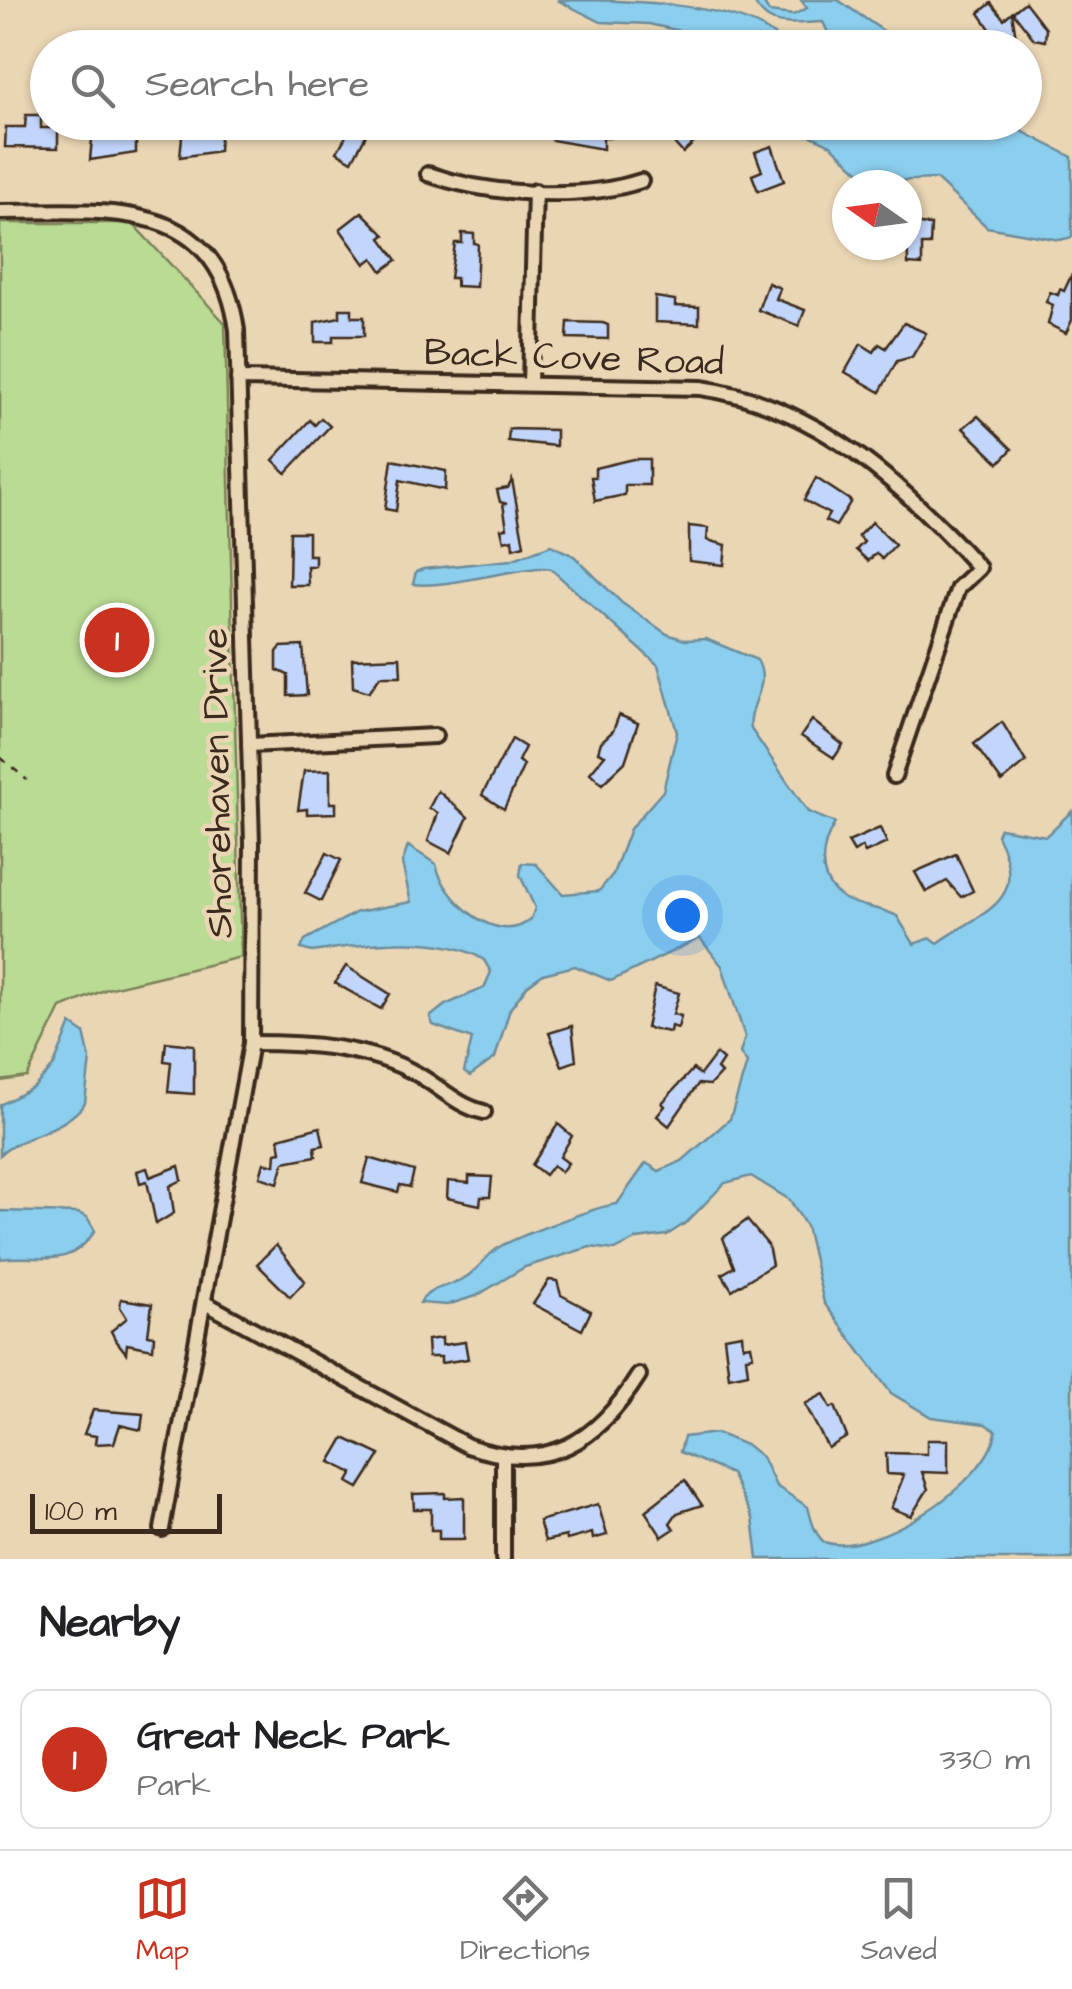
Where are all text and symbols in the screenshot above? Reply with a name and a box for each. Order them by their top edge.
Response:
search box [30,30,1042,140]
icon: search [65,58,120,113]
text: Search here [145,59,369,111]
north arrow [832,170,922,260]
street label: Back Cove Road [423,327,725,389]
pin: 1 [84,602,150,678]
street label: Shorehaven Drive [189,627,247,939]
your location [657,890,708,941]
scale bar [30,1489,222,1534]
text: 100 m [45,1492,117,1531]
text: Nearby [40,1595,180,1653]
text: Great Neck Park [137,1711,450,1763]
text: 1 [72,1737,77,1782]
text: 330 m [940,1737,1030,1782]
text: Park [137,1763,211,1808]
tab: Map [135,1871,190,1970]
tab: Directions [460,1871,590,1970]
tab: Saved [861,1871,937,1970]

